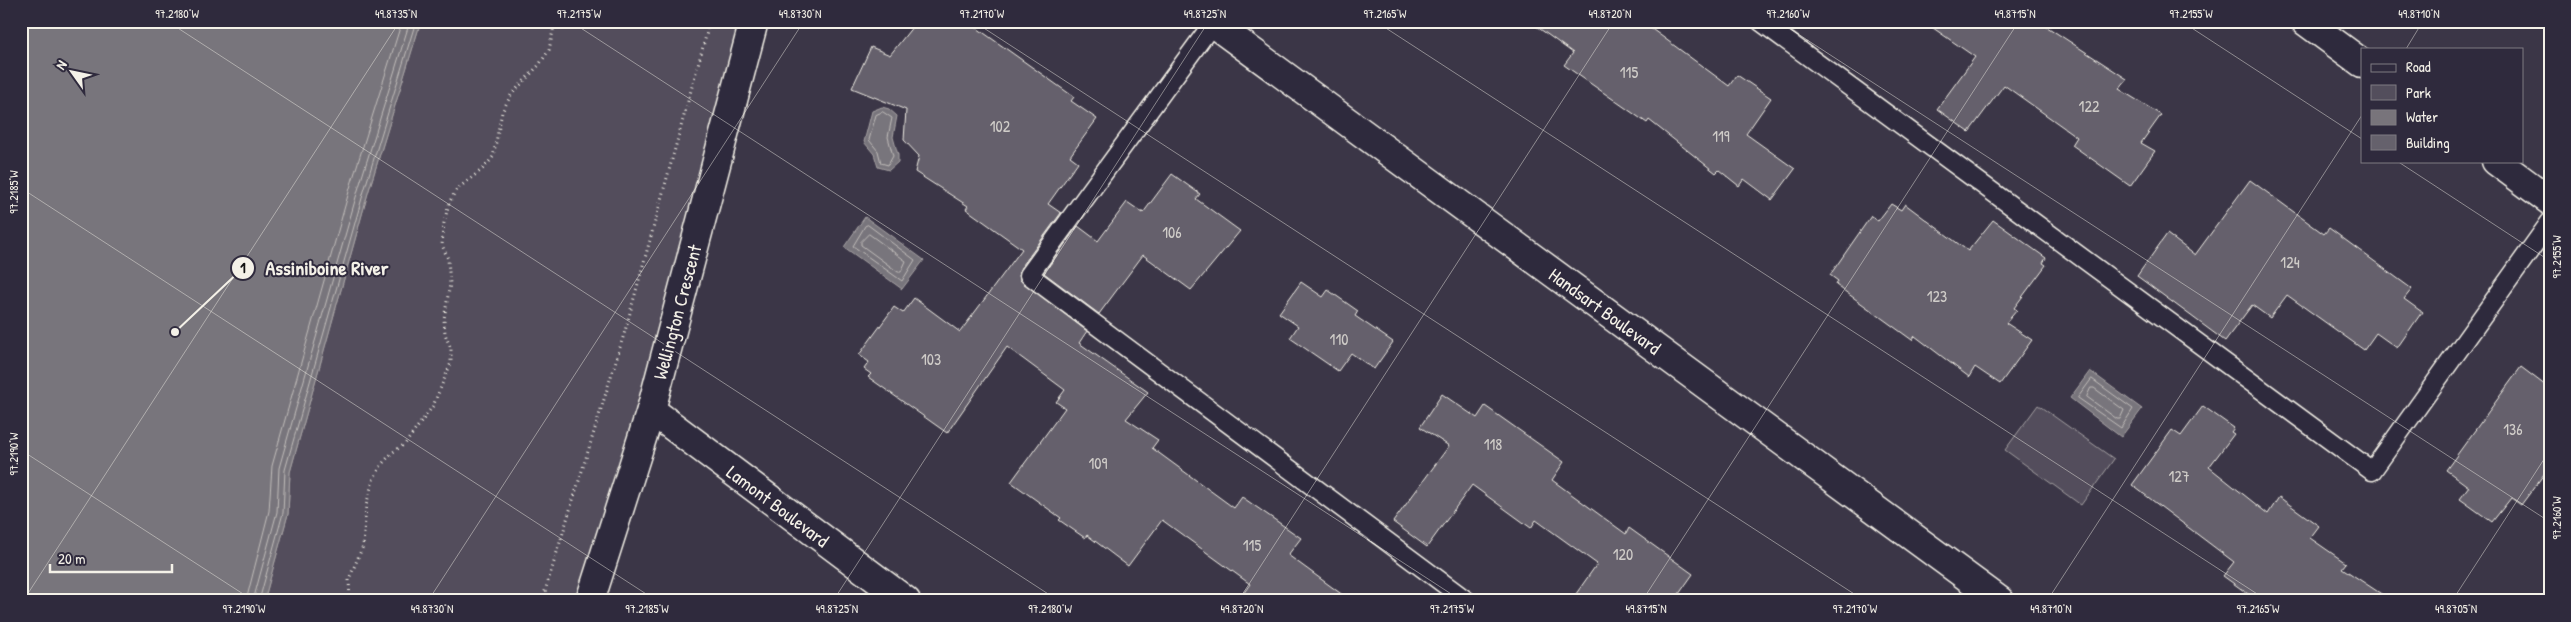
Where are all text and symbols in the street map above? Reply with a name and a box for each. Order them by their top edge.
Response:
text: 97.2180°W [155,5,199,22]
text: 49.8735°N [375,5,417,22]
text: 97.2175°W [557,5,602,22]
text: 49.8730°N [779,5,821,22]
text: 97.2170°W [960,5,1005,22]
text: 49.8725°N [1184,5,1226,22]
text: 97.2165°W [1364,5,1407,22]
text: 49.8720°N [1589,5,1631,22]
text: 97.2160°W [1766,5,1810,22]
text: 49.8715°N [1994,5,2036,22]
text: 97.2155°W [2169,5,2213,22]
text: 49.8710°N [2398,5,2440,22]
north arrow [48,48,98,98]
legend [2361,48,2524,162]
text: N [51,56,71,73]
text: Road [2406,56,2431,77]
house number: 115 [1620,61,1638,83]
text: Park [2406,82,2431,103]
house number: 122 [2079,95,2100,117]
text: Water [2406,106,2438,127]
house number: 102 [990,115,1011,137]
house number: 119 [1712,125,1730,147]
text: Building [2406,132,2450,153]
text: 97.2185°W [5,170,22,214]
house number: 106 [1162,221,1182,243]
text: 97.2155°W [2548,235,2565,279]
street label: Wellington Crescent [647,241,708,382]
callout: Assiniboine River [230,251,398,286]
house number: 124 [2280,251,2300,273]
text: Assiniboine River [266,254,389,281]
text: 1 [240,257,246,278]
street label: Handsart Boulevard [1544,262,1667,361]
house number: 123 [1927,285,1947,307]
house number: 110 [1330,328,1348,350]
house number: 103 [921,348,941,370]
house number: 136 [2503,418,2523,440]
text: 97.2190°W [5,432,22,475]
house number: 118 [1484,433,1502,455]
house number: 109 [1089,452,1108,474]
street label: Lamont Boulevard [722,459,835,553]
house number: 127 [2168,465,2190,487]
text: 97.2160°W [2548,496,2565,540]
house number: 115 [1243,534,1261,556]
scale bar [50,542,172,574]
house number: 120 [1613,543,1633,565]
text: 20 m [58,548,85,569]
text: 97.2190°W [223,600,266,617]
text: 49.8730°N [411,600,453,617]
text: 97.2185°W [625,600,669,617]
text: 49.8725°N [816,600,858,617]
text: 97.2180°W [1028,600,1072,617]
text: 49.8720°N [1221,600,1263,617]
text: 97.2175°W [1430,600,1475,617]
text: 49.8715°N [1625,600,1667,617]
text: 97.2170°W [1833,600,1878,617]
text: 49.8710°N [2030,600,2072,617]
text: 97.2165°W [2237,600,2280,617]
text: 49.8705°N [2435,600,2477,617]

